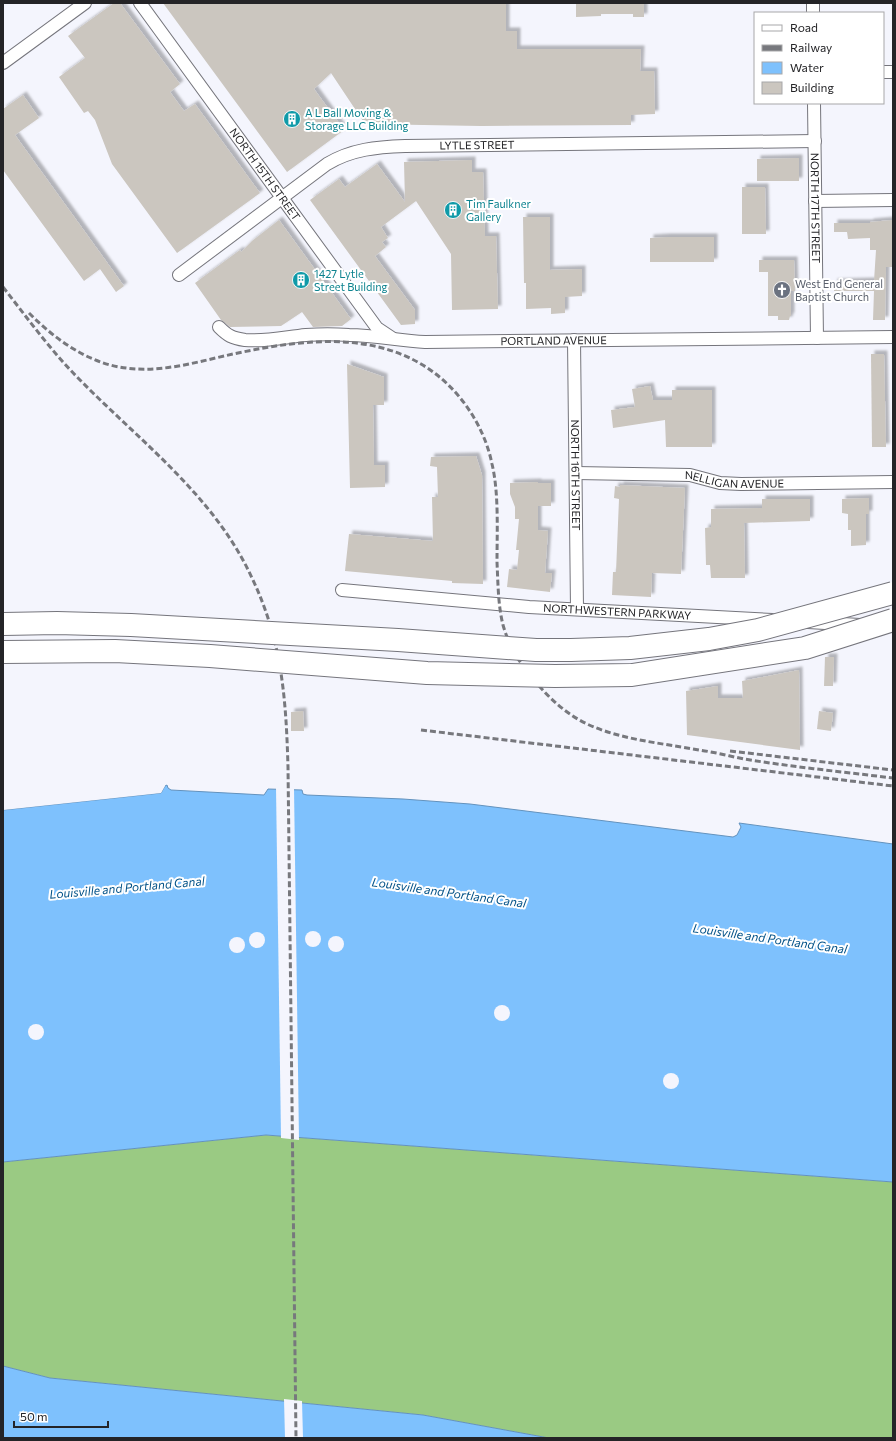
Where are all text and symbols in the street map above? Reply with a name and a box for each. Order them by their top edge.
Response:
legend [754,12,884,104]
text: Road [790,20,818,34]
text: Railway [790,40,832,54]
text: Water [790,60,824,74]
text: Building [790,80,834,94]
place label: A L Ball Moving & Storage LLC Building [305,106,409,132]
building icon: A L Ball Moving & Storage LLC Building [282,109,302,129]
street label: NORTH 15TH STREET [227,125,303,223]
street label: LYTLE STREET [439,138,515,152]
street label: NORTH 17TH STREET [809,153,823,263]
place label: Tim Faulkner Gallery [466,197,531,223]
building icon: Tim Faulkner Gallery [443,200,463,220]
place label: 1427 Lytle Street Building [314,267,388,293]
building icon: 1427 Lytle Street Building [291,270,311,290]
place label: West End General Baptist Church [795,277,883,303]
church icon: West End General Baptist Church [772,280,792,300]
street label: PORTLAND AVENUE [500,333,607,347]
street label: NORTH 16TH STREET [569,419,583,531]
street label: NELLIGAN AVENUE [685,468,784,490]
street label: NORTHWESTERN PARKWAY [543,601,691,622]
water label: Louisville and Portland Canal [49,873,206,901]
water label: Louisville and Portland Canal [371,874,528,910]
water label: Louisville and Portland Canal [692,920,849,956]
scale bar [14,1403,108,1429]
text: 50 m [20,1409,48,1423]

